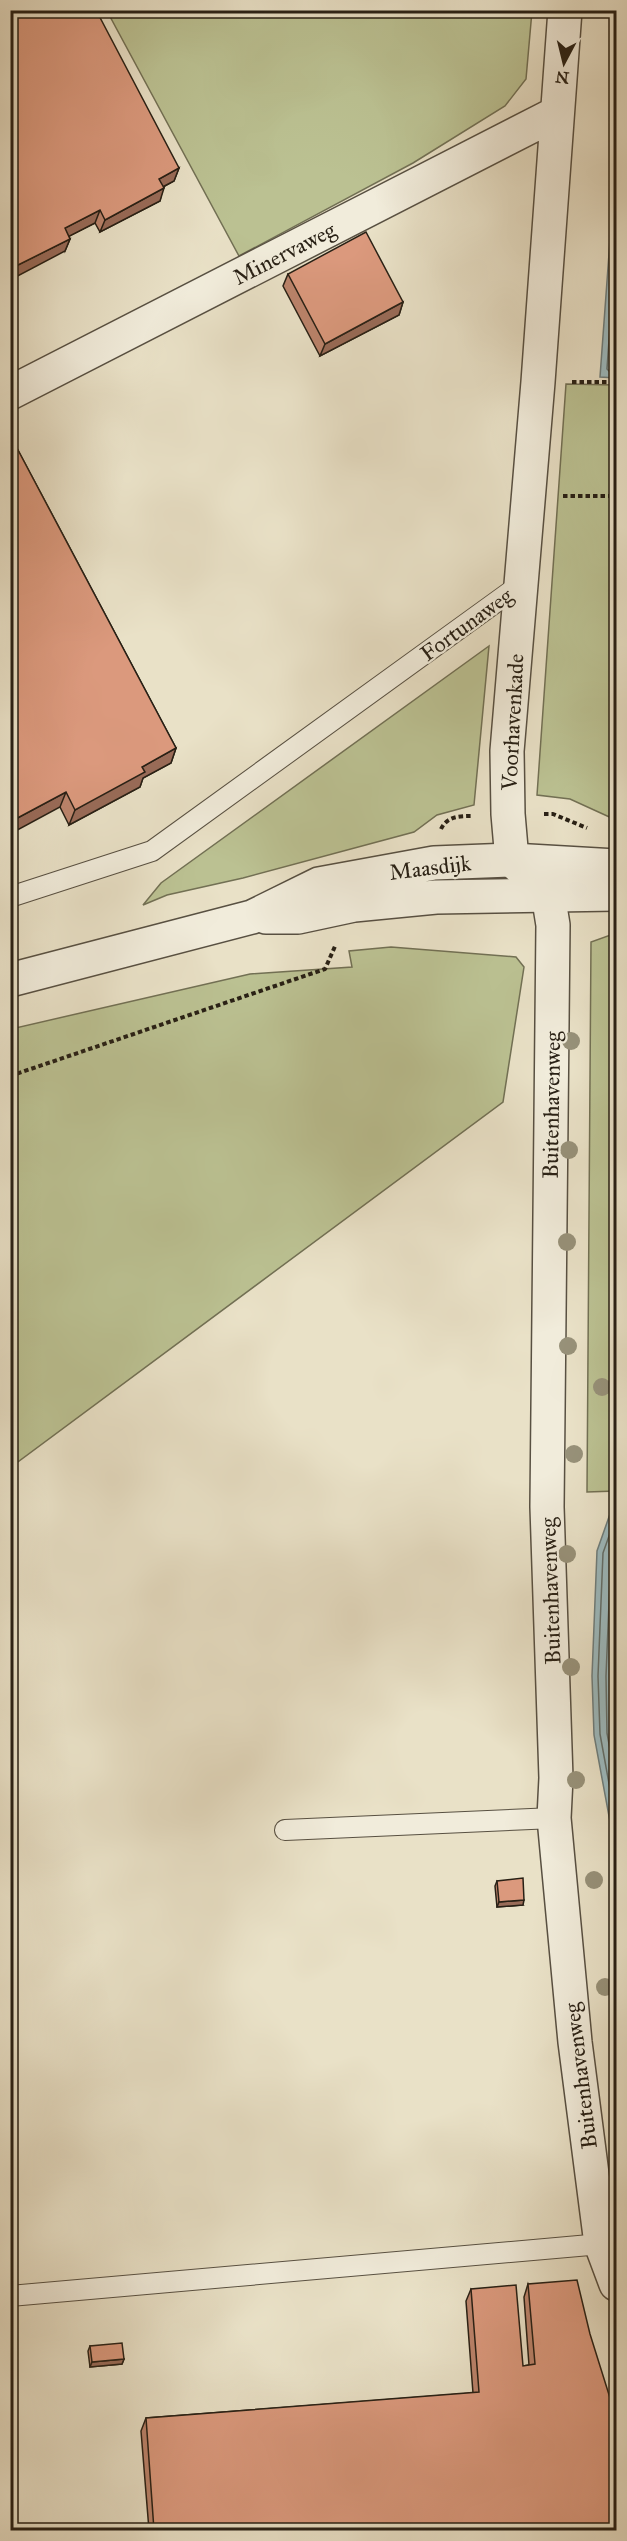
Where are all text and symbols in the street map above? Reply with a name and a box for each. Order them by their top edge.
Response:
north arrow [534,33,594,93]
text: N [554,67,570,88]
street label: Minervaweg [228,216,341,291]
street label: Fortunaweg [415,581,518,667]
street label: Voorhavenkade [495,653,530,792]
street label: Maasdijk [388,849,473,886]
street label: Buitenhavenweg [537,1030,566,1179]
street label: Buitenhavenweg [534,1516,567,1665]
street label: Buitenhavenweg [558,2001,603,2151]

